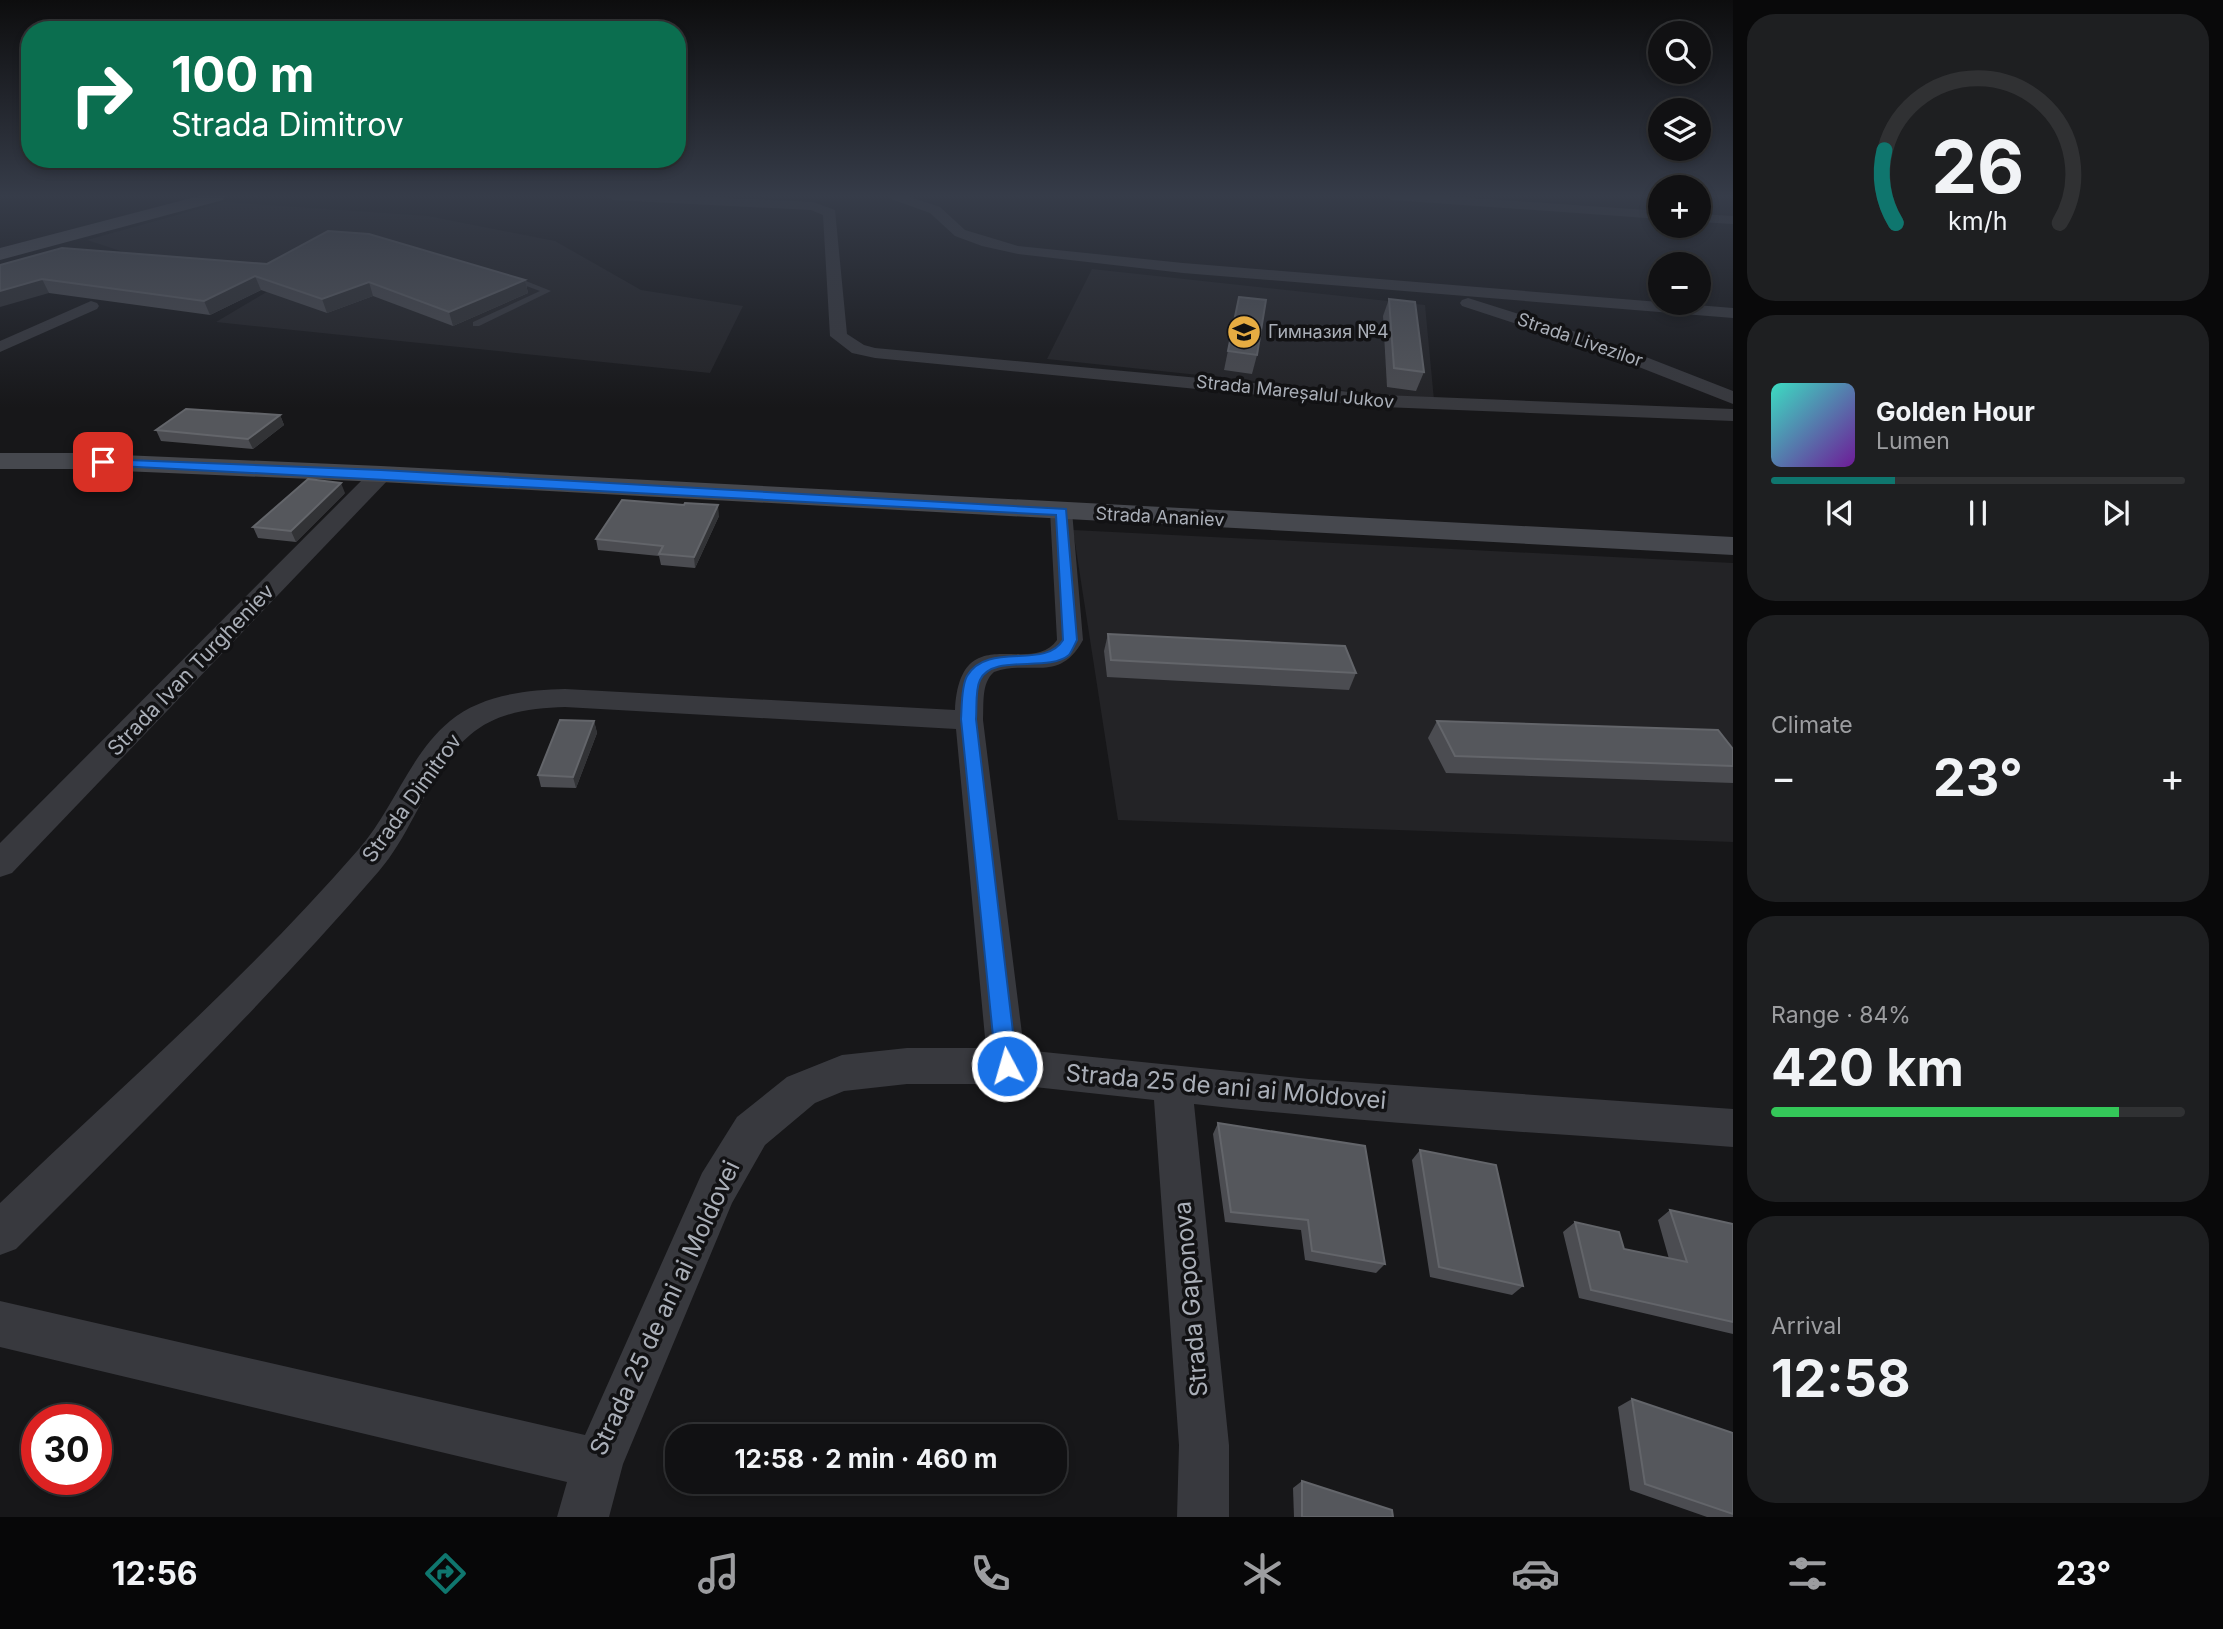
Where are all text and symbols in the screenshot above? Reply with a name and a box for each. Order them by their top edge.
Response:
map controls [1648,21,1711,315]
button: search [1648,21,1711,84]
text: 100 m [171,45,315,104]
icon: right [56,49,147,140]
button: layers [1648,98,1711,161]
text: Strada Dimitrov [171,105,404,144]
text: 26 [1931,123,2025,212]
button: + [1648,175,1711,238]
text: km/h [1948,206,2008,236]
button: − [1648,252,1711,315]
street label: Strada Livezilor [1515,308,1646,371]
school or university icon: Гимназия №4 [1225,313,1263,351]
place label: Гимназия №4 [1268,321,1389,342]
street label: Strada Mareșalul Jukov [1195,371,1395,413]
text: Golden Hour [1876,396,2035,427]
text: Lumen [1876,427,1950,455]
pin [73,432,133,492]
icon: arrive [84,443,122,481]
icon: previous [1821,494,1859,532]
icon: pause [1959,494,1997,532]
icon: next [2097,494,2135,532]
street label: Strada Ananiev [1095,503,1225,530]
street label: Strada Ivan Turgheniev [102,579,279,761]
text: Climate [1771,711,1853,739]
street label: Strada Dimitrov [357,728,467,867]
text: 23° [1933,746,2023,809]
text: − [1771,754,1796,800]
text: + [2160,754,2185,800]
text: Range · 84% [1771,1001,1911,1029]
position arrow [970,1029,1044,1103]
text: 420 km [1771,1036,1964,1099]
street label: Strada 25 de ani ai Moldovei [1065,1058,1388,1115]
street label: Strada 25 de ani ai Moldovei [583,1156,746,1460]
street label: Strada Gaponova [1168,1200,1213,1398]
text: Arrival [1771,1312,1842,1340]
text: 12:58 [1771,1347,1911,1410]
speed limit sign: 30 [21,1404,112,1495]
text: 12:58 · 2 min · 460 m [734,1443,998,1474]
icon: directions [421,1549,470,1598]
icon: music [694,1549,743,1598]
icon: phone [966,1549,1015,1598]
icon: climate [1238,1549,1287,1598]
icon: car [1511,1549,1560,1598]
icon: filters [1783,1549,1832,1598]
text: 12:56 [112,1554,198,1593]
text: 23° [2056,1554,2111,1593]

